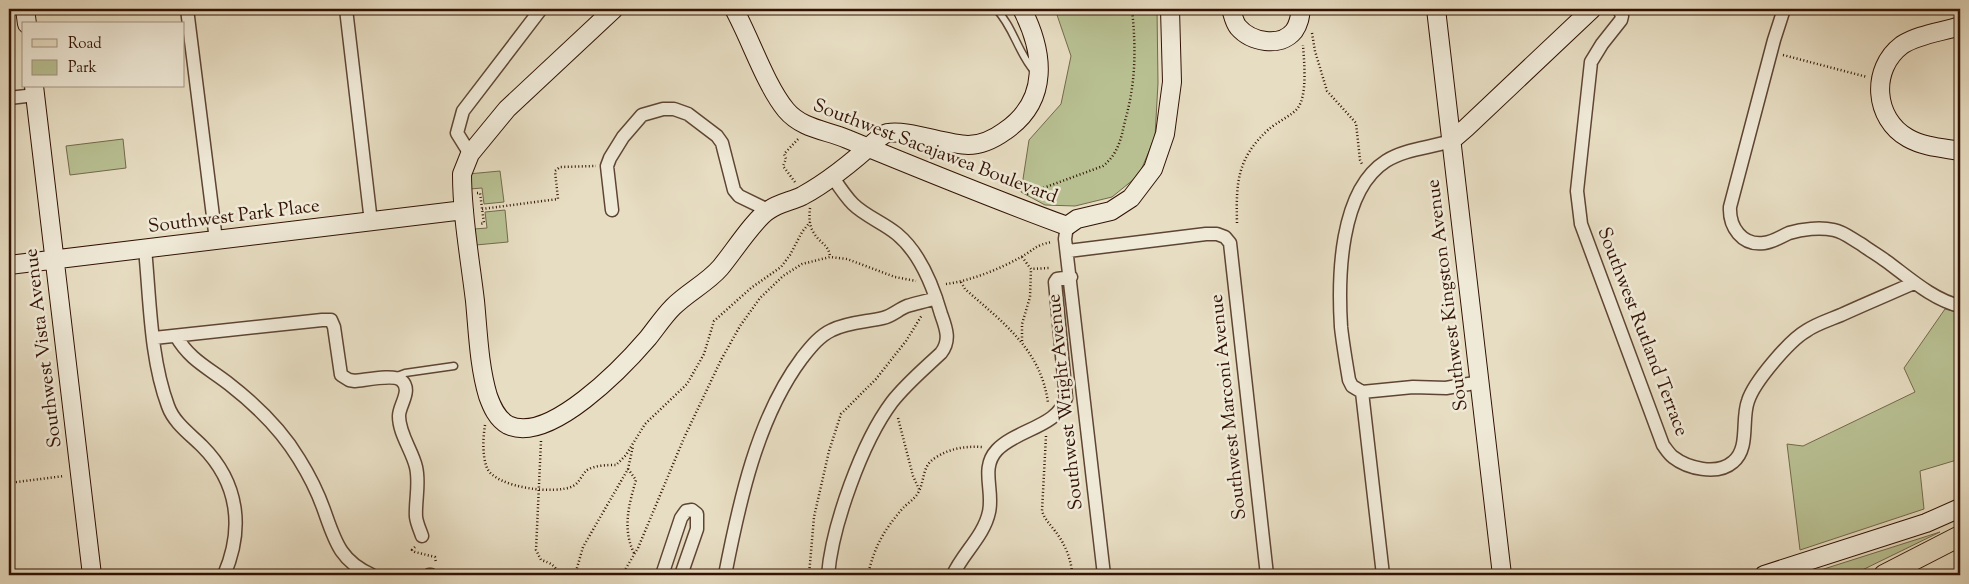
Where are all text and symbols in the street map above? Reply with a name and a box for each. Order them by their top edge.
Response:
legend [22,22,185,88]
text: Road [68,34,102,55]
text: Park [68,58,97,79]
street label: Southwest Sacajawea Boulevard [809,93,1061,211]
street label: Southwest Kingston Avenue [1420,177,1476,412]
street label: Southwest Park Place [147,193,322,241]
street label: Southwest Rutland Terrace [1590,224,1694,440]
street label: Southwest Vista Avenue [18,247,70,449]
street label: Southwest Wright Avenue [1041,292,1091,511]
street label: Southwest Marconi Avenue [1204,293,1254,521]

